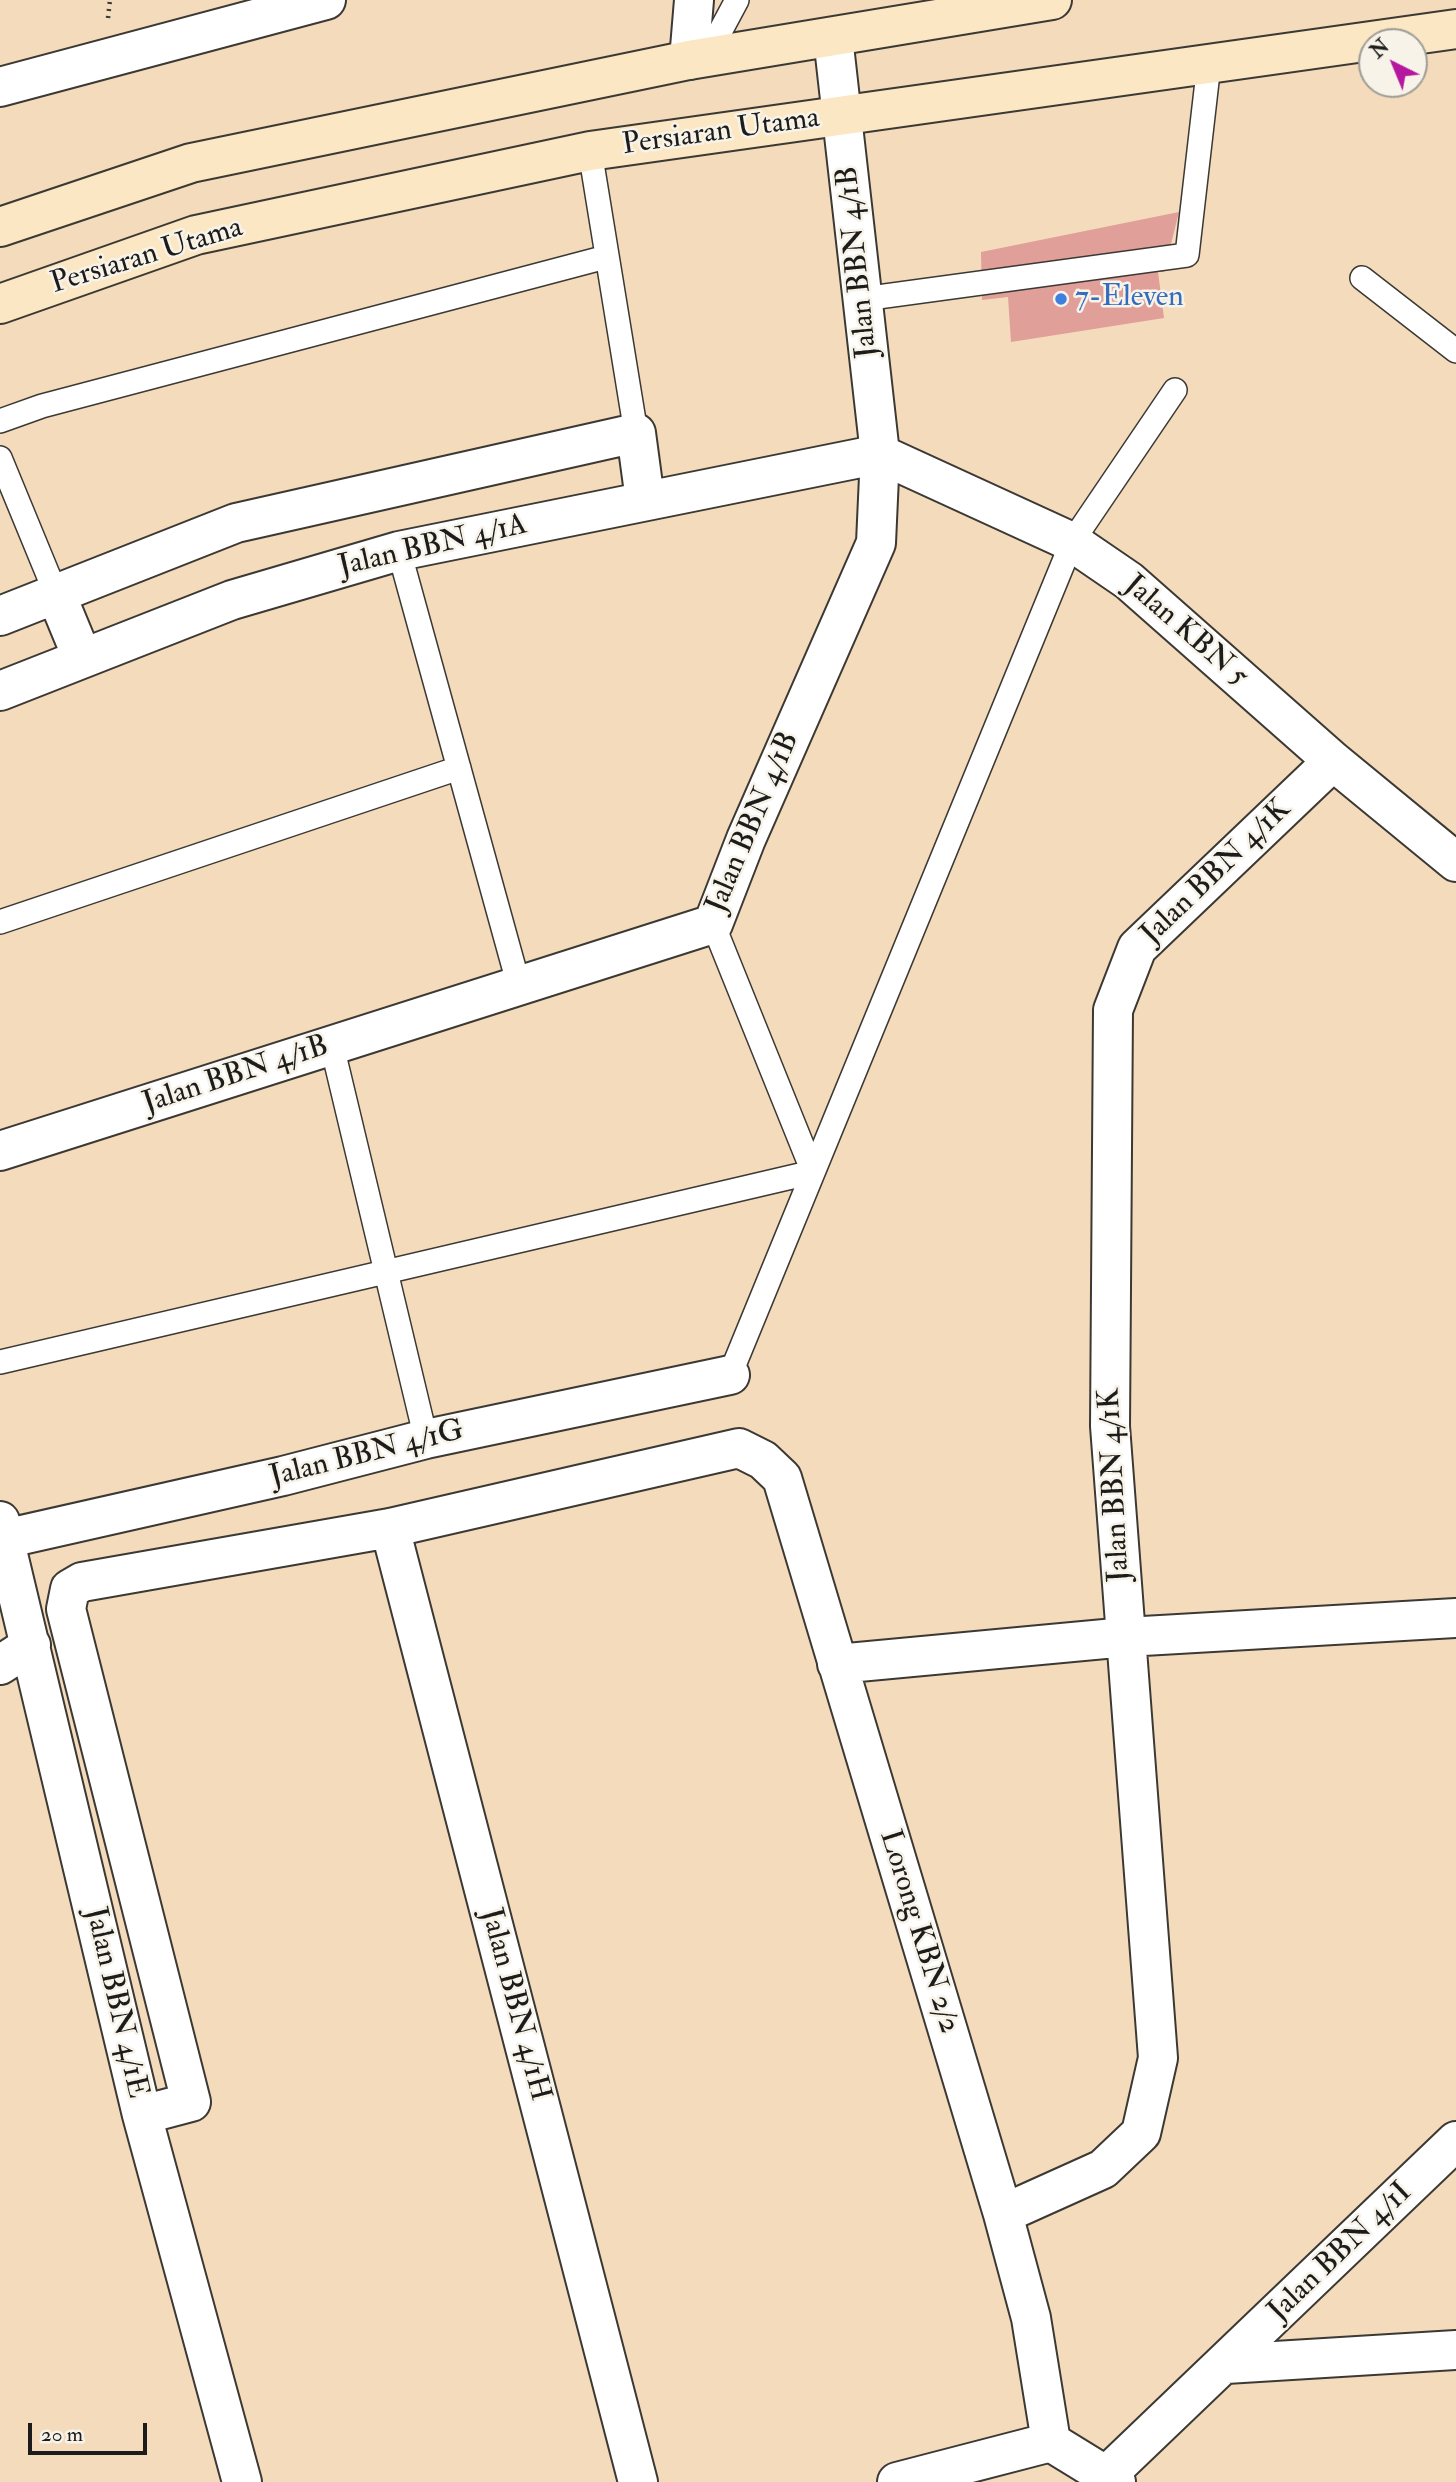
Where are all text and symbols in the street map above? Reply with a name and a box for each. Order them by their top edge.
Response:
north arrow [1358,28,1428,98]
text: N [1366,35,1394,64]
street label: Persiaran Utama [620,101,822,165]
street label: Jalan BBN 4/1B [831,164,887,360]
street label: Persiaran Utama [47,211,247,303]
place label: 7-Eleven [1075,281,1184,317]
marker: 7-Eleven [1053,291,1069,307]
street label: Jalan BBN 4/1A [335,508,531,586]
street label: Jalan KBN 5 [1116,568,1254,696]
street label: Jalan BBN 4/1B [700,727,808,919]
street label: Jalan BBN 4/1K [1135,793,1299,953]
street label: Jalan BBN 4/1B [139,1029,333,1123]
street label: Jalan BBN 4/1K [1093,1387,1139,1583]
street label: Jalan BBN 4/1G [266,1414,468,1496]
street label: Lorong KBN 2/2 [870,1826,966,2038]
street label: Jalan BBN 4/1E [76,1904,154,2102]
street label: Jalan BBN 4/1H [471,1905,557,2105]
street label: Jalan BBN 4/1I [1262,2176,1420,2330]
scale bar [32,2408,150,2452]
text: 20 m [41,2421,83,2448]

